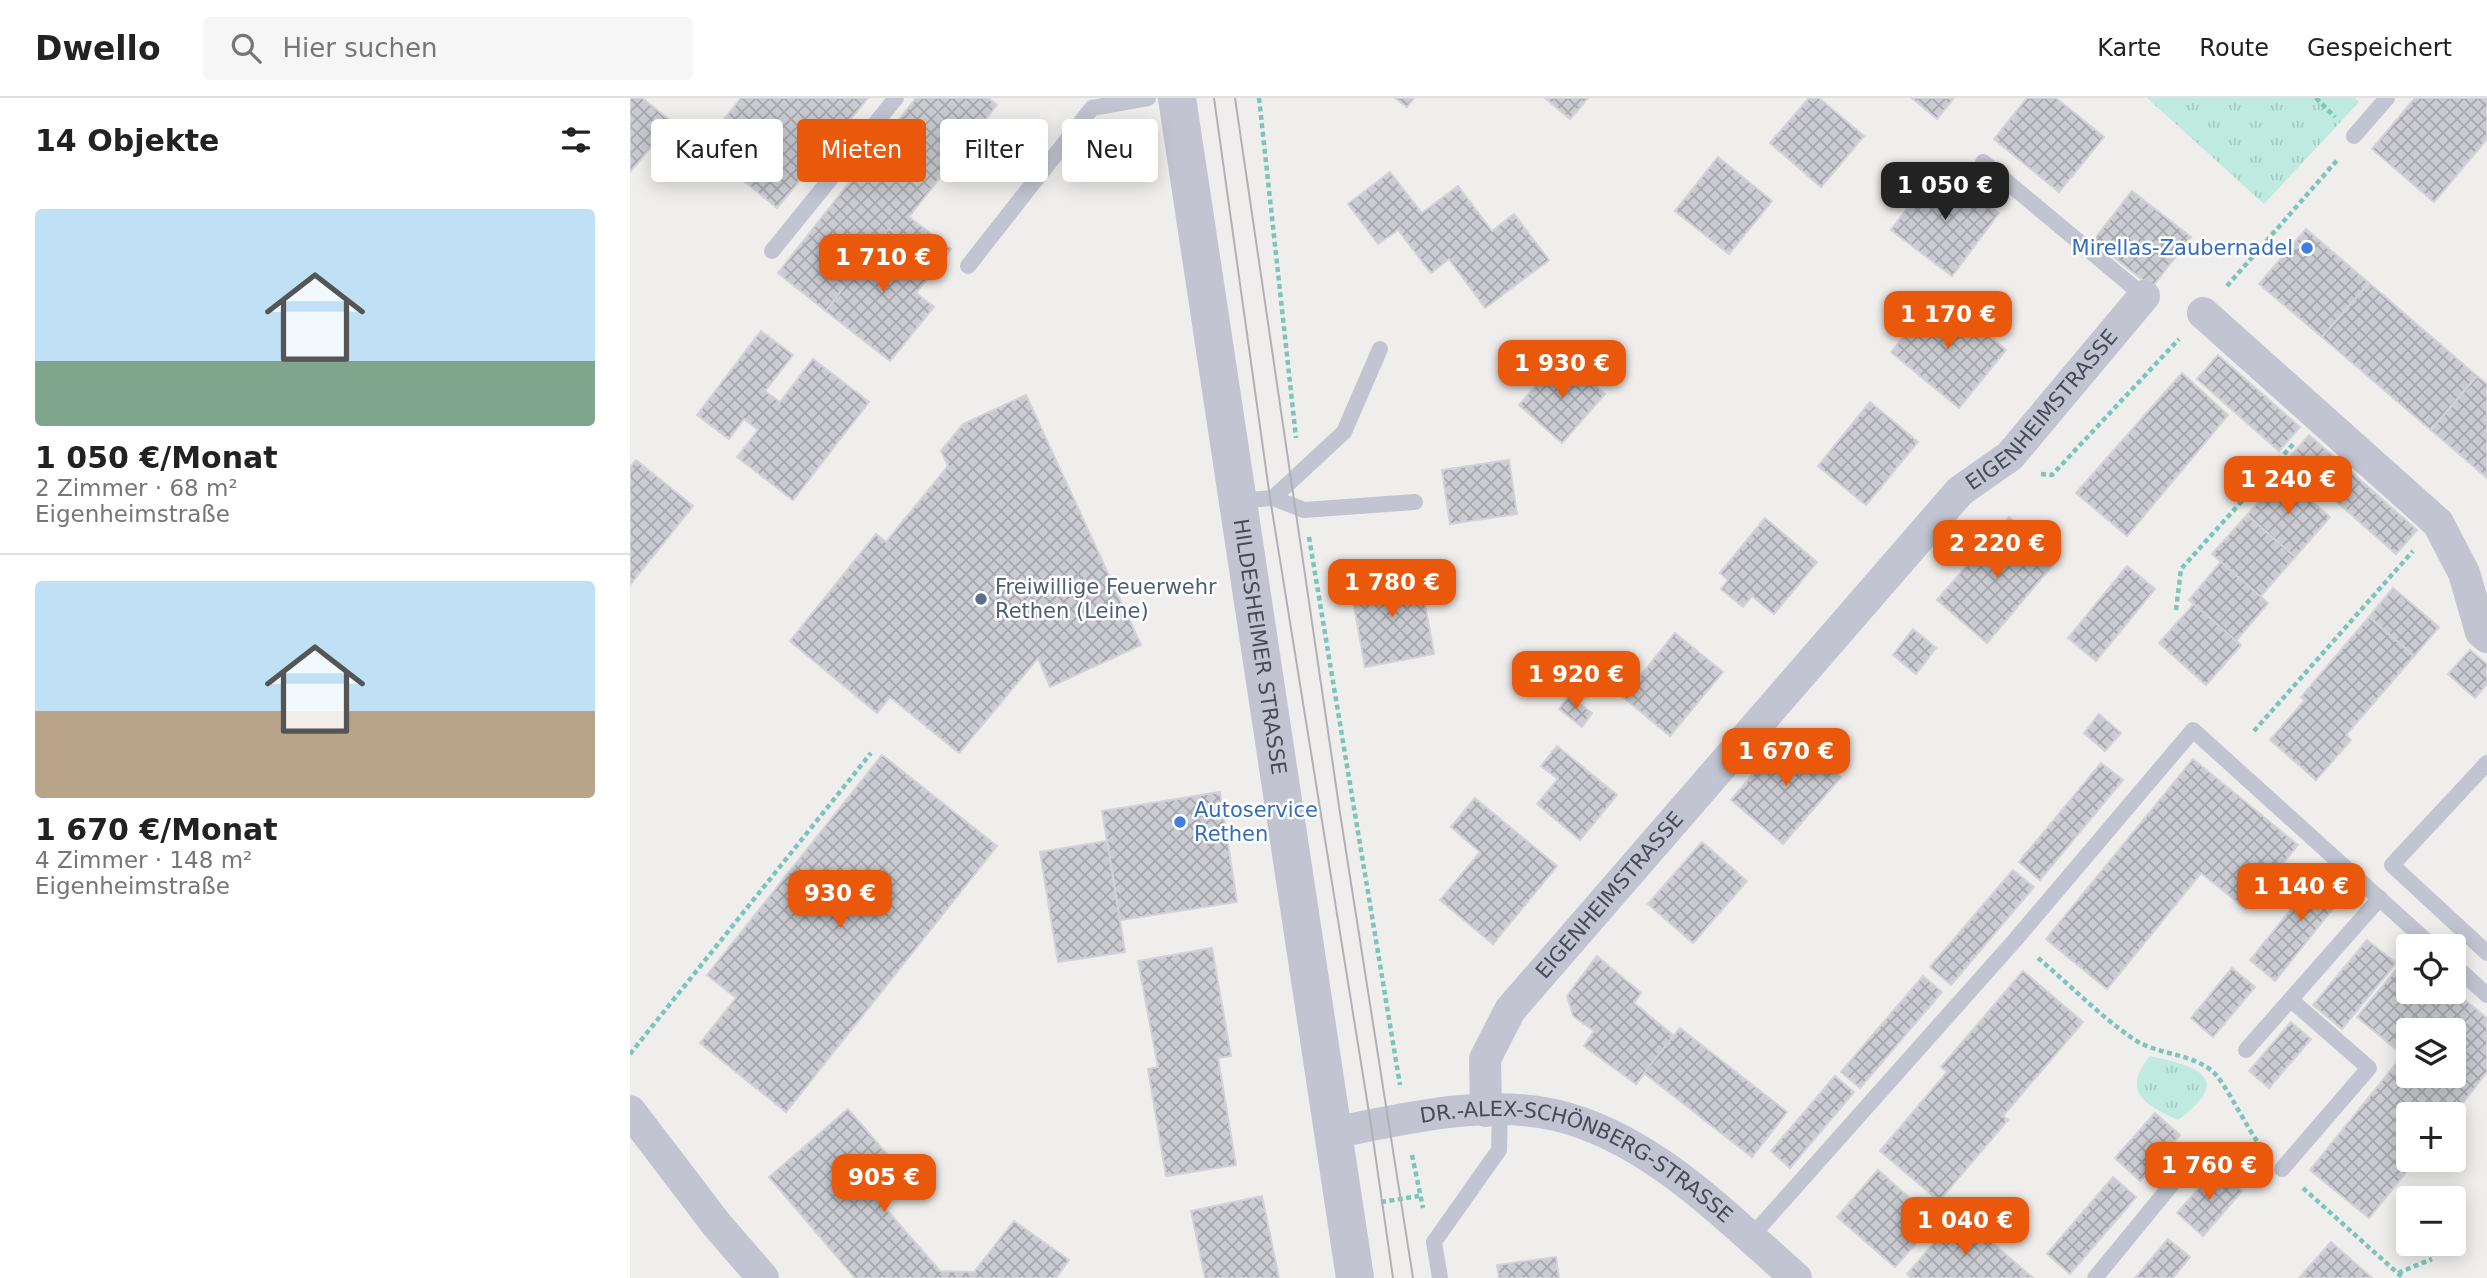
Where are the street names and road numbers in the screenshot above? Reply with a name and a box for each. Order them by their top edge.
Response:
street label: EIGENHEIMSTRASSE [1961,325,2123,495]
street label: HILDESHEIMER STRASSE [1229,517,1291,777]
street label: EIGENHEIMSTRASSE [1531,807,1688,983]
street label: DR.-ALEX-SCHÖNBERG-STRASSE [1418,1097,1737,1228]

